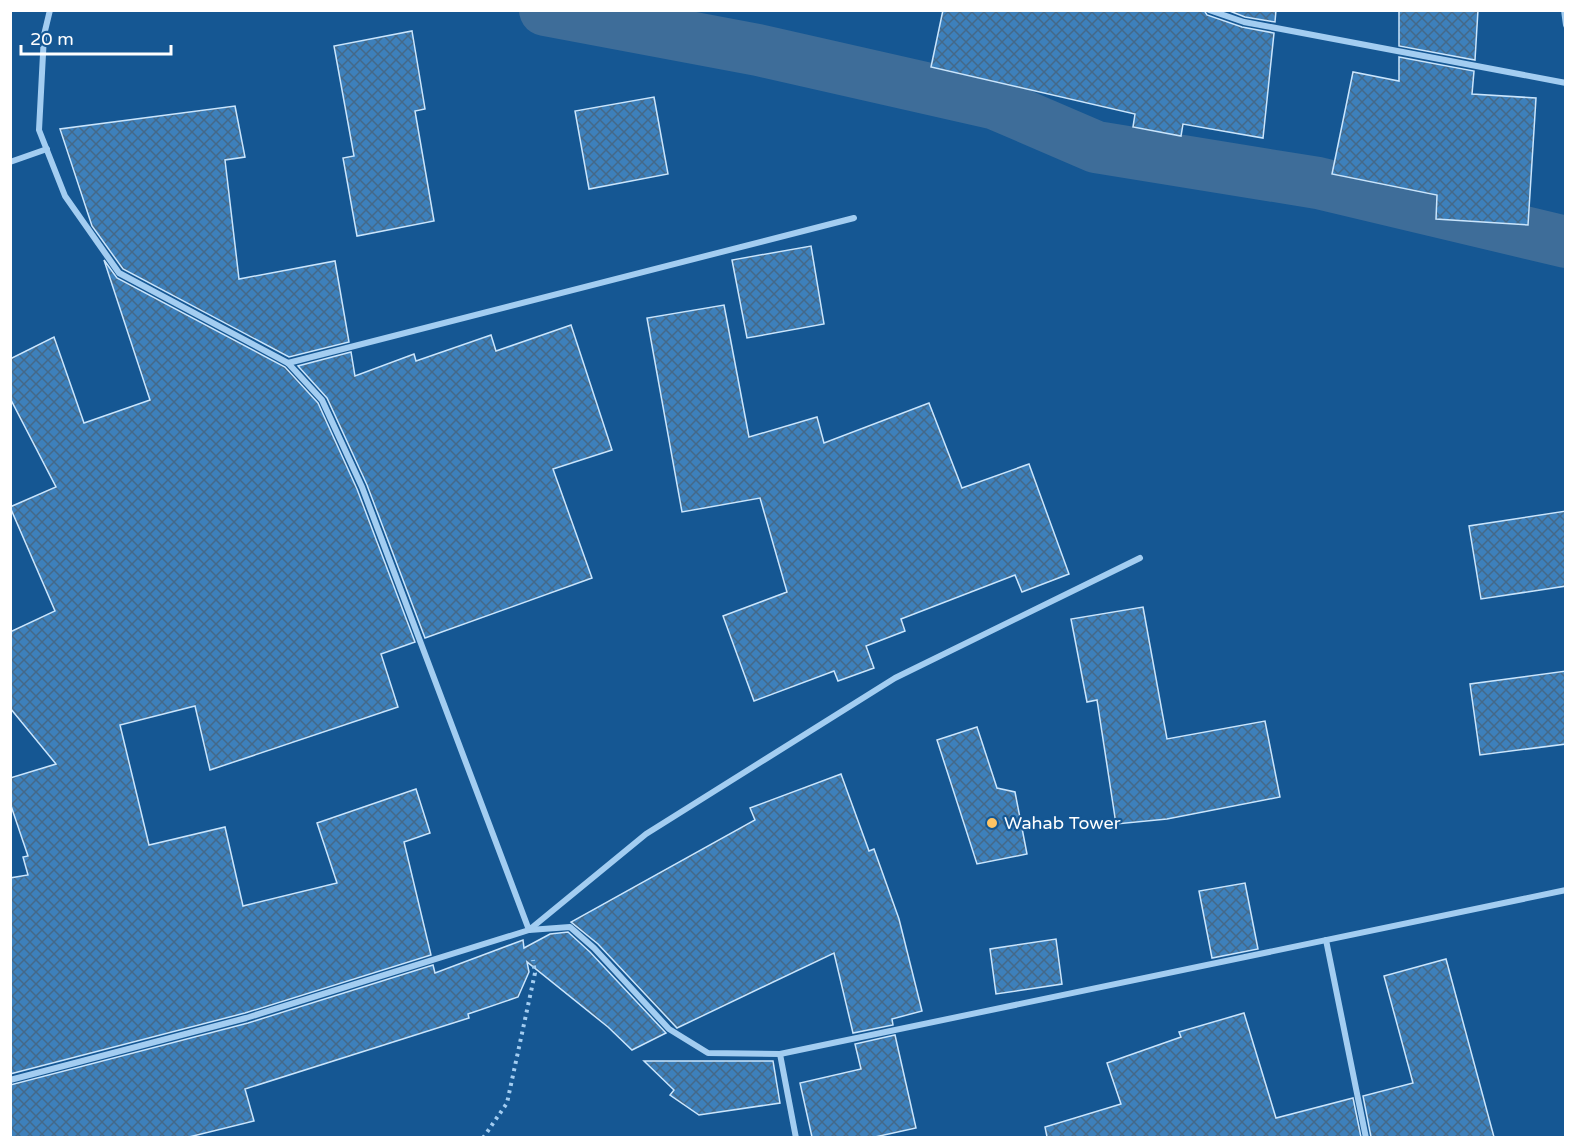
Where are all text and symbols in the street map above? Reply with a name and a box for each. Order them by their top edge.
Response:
scale bar [21,18,171,56]
text: 20 m [30,28,74,50]
place label: Wahab Tower [1004,812,1121,834]
marker: Wahab Tower [985,816,999,830]

